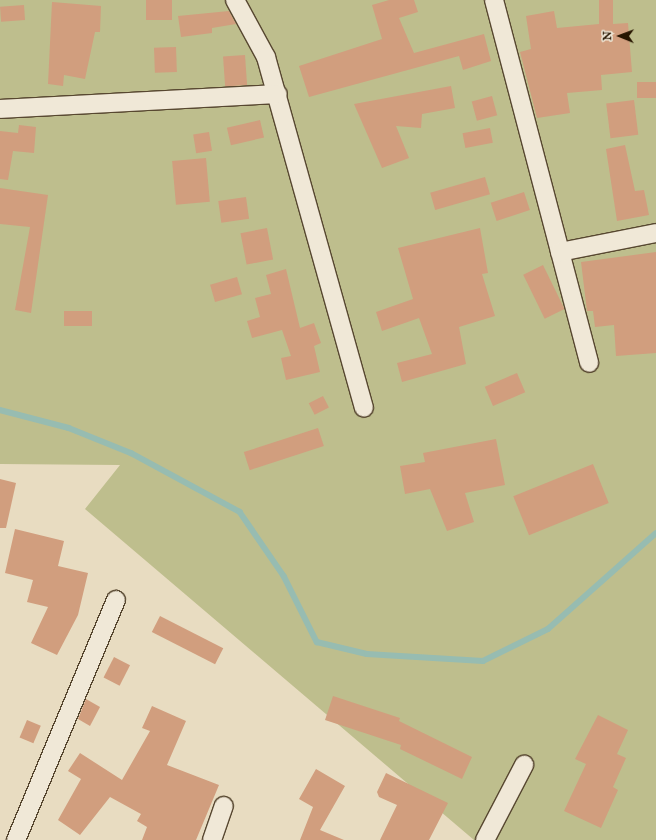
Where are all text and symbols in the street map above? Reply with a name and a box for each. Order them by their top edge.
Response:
north arrow [600,16,640,56]
text: N [601,31,614,41]

